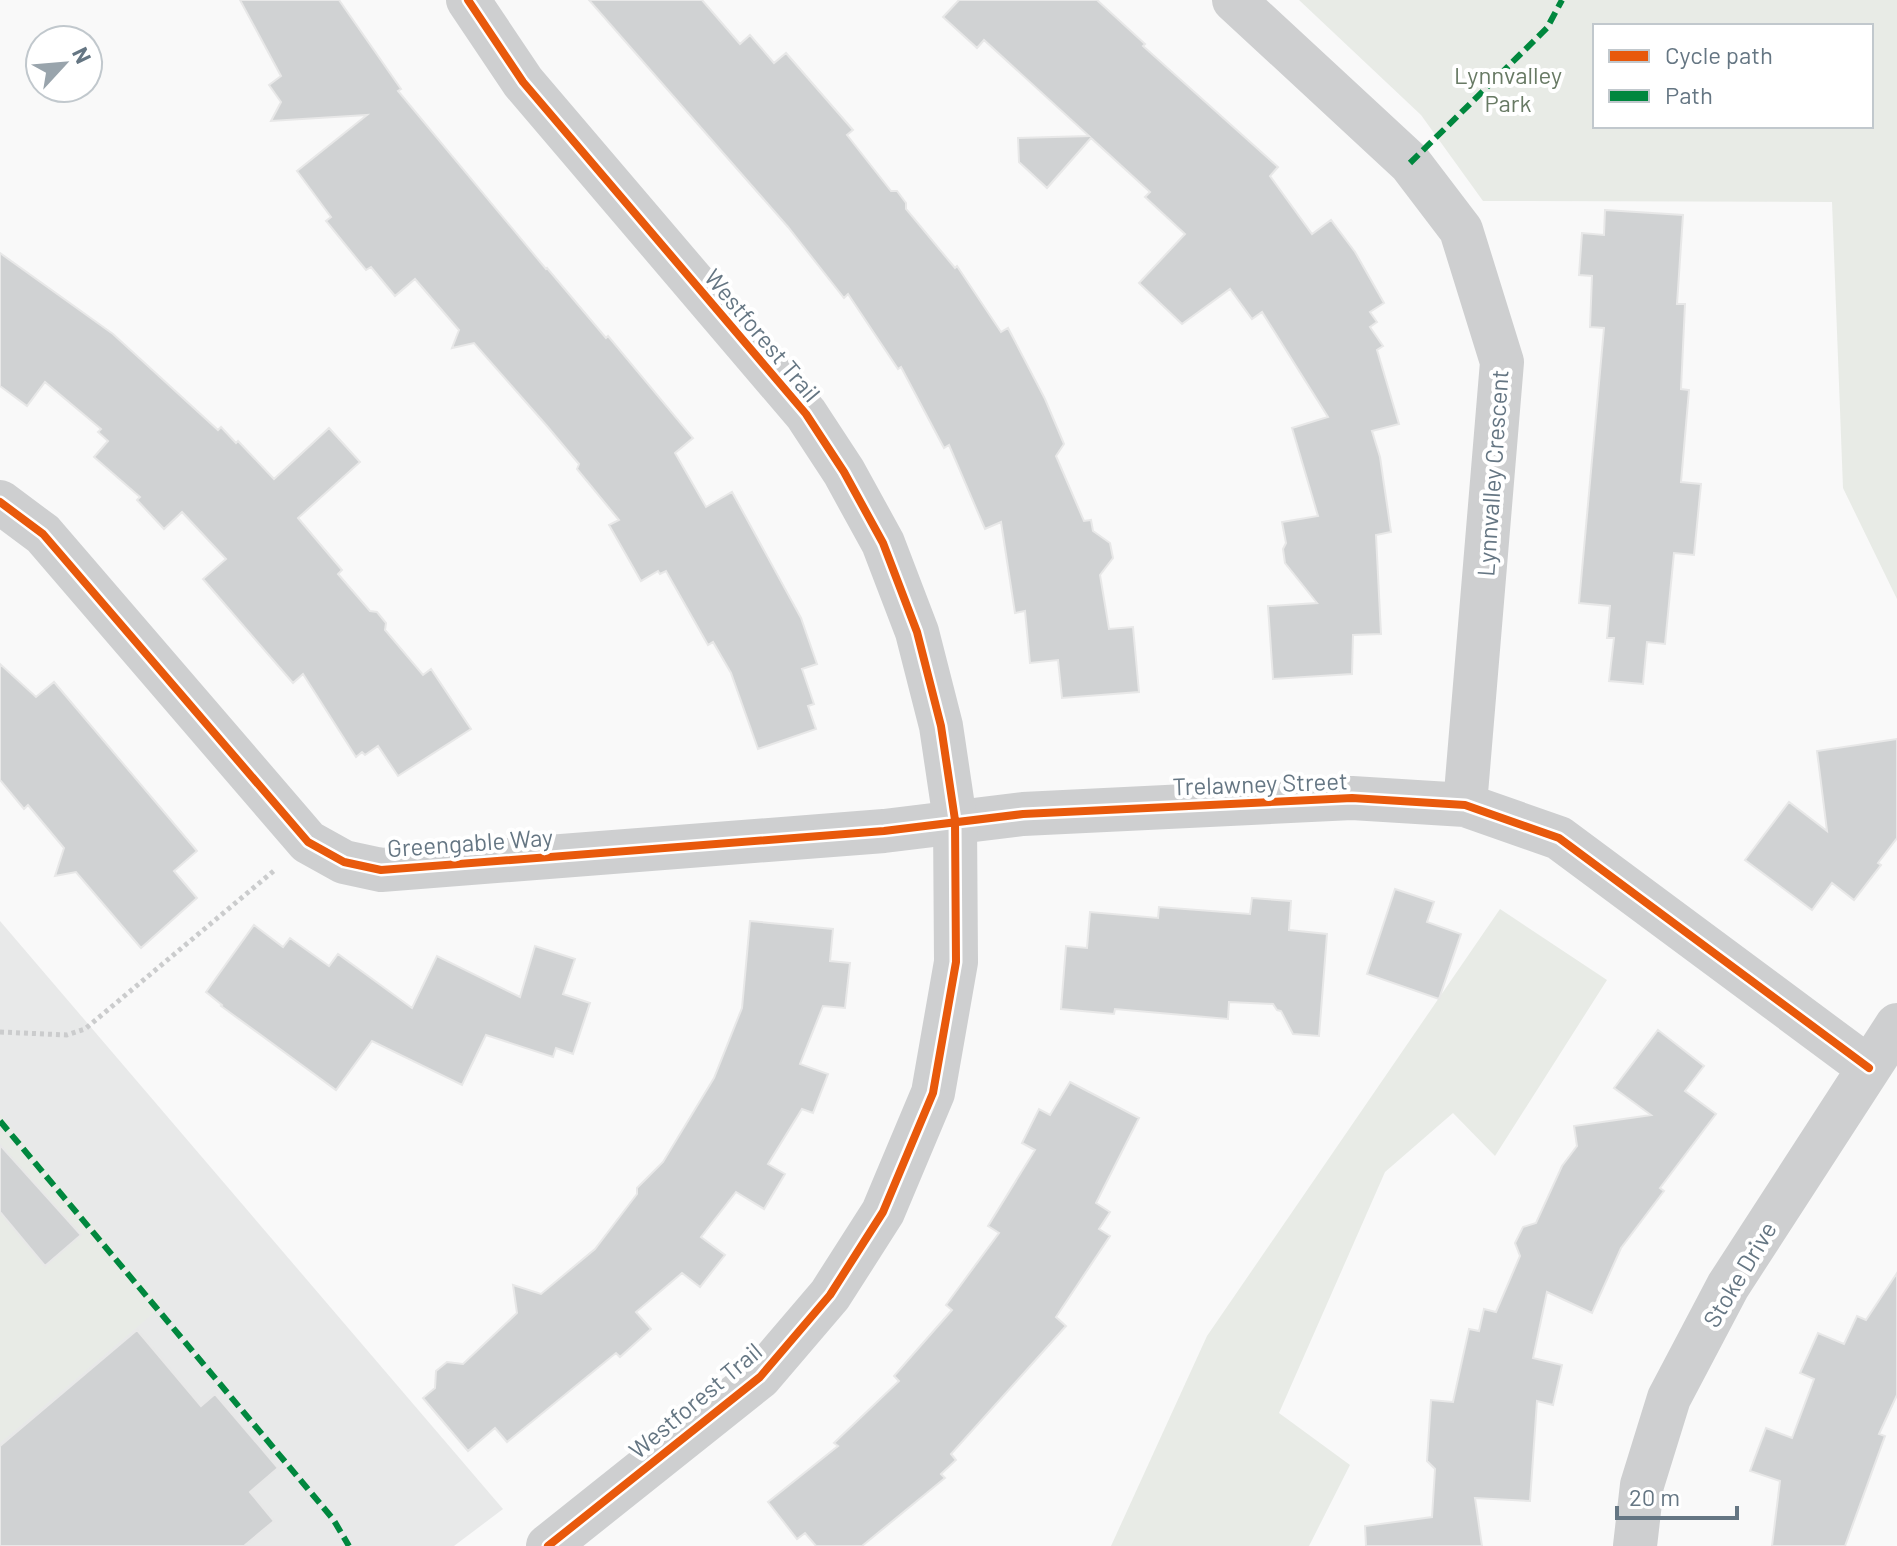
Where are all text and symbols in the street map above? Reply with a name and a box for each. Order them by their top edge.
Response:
north arrow [24,24,104,104]
legend [1593,24,1873,128]
text: Cycle path [1665,40,1773,69]
text: N [68,43,98,67]
park label: Lynnvalley Park [1454,60,1562,117]
text: Path [1665,80,1713,109]
street label: Westforest Trail [699,263,827,407]
street label: Lynnvalley Crescent [1470,369,1514,577]
street label: Trelawney Street [1172,765,1348,801]
street label: Greengable Way [386,822,554,862]
street label: Stoke Drive [1696,1216,1782,1332]
street label: Westforest Trail [623,1336,767,1464]
scale bar [1617,1470,1737,1520]
text: 20 m [1629,1482,1680,1511]

